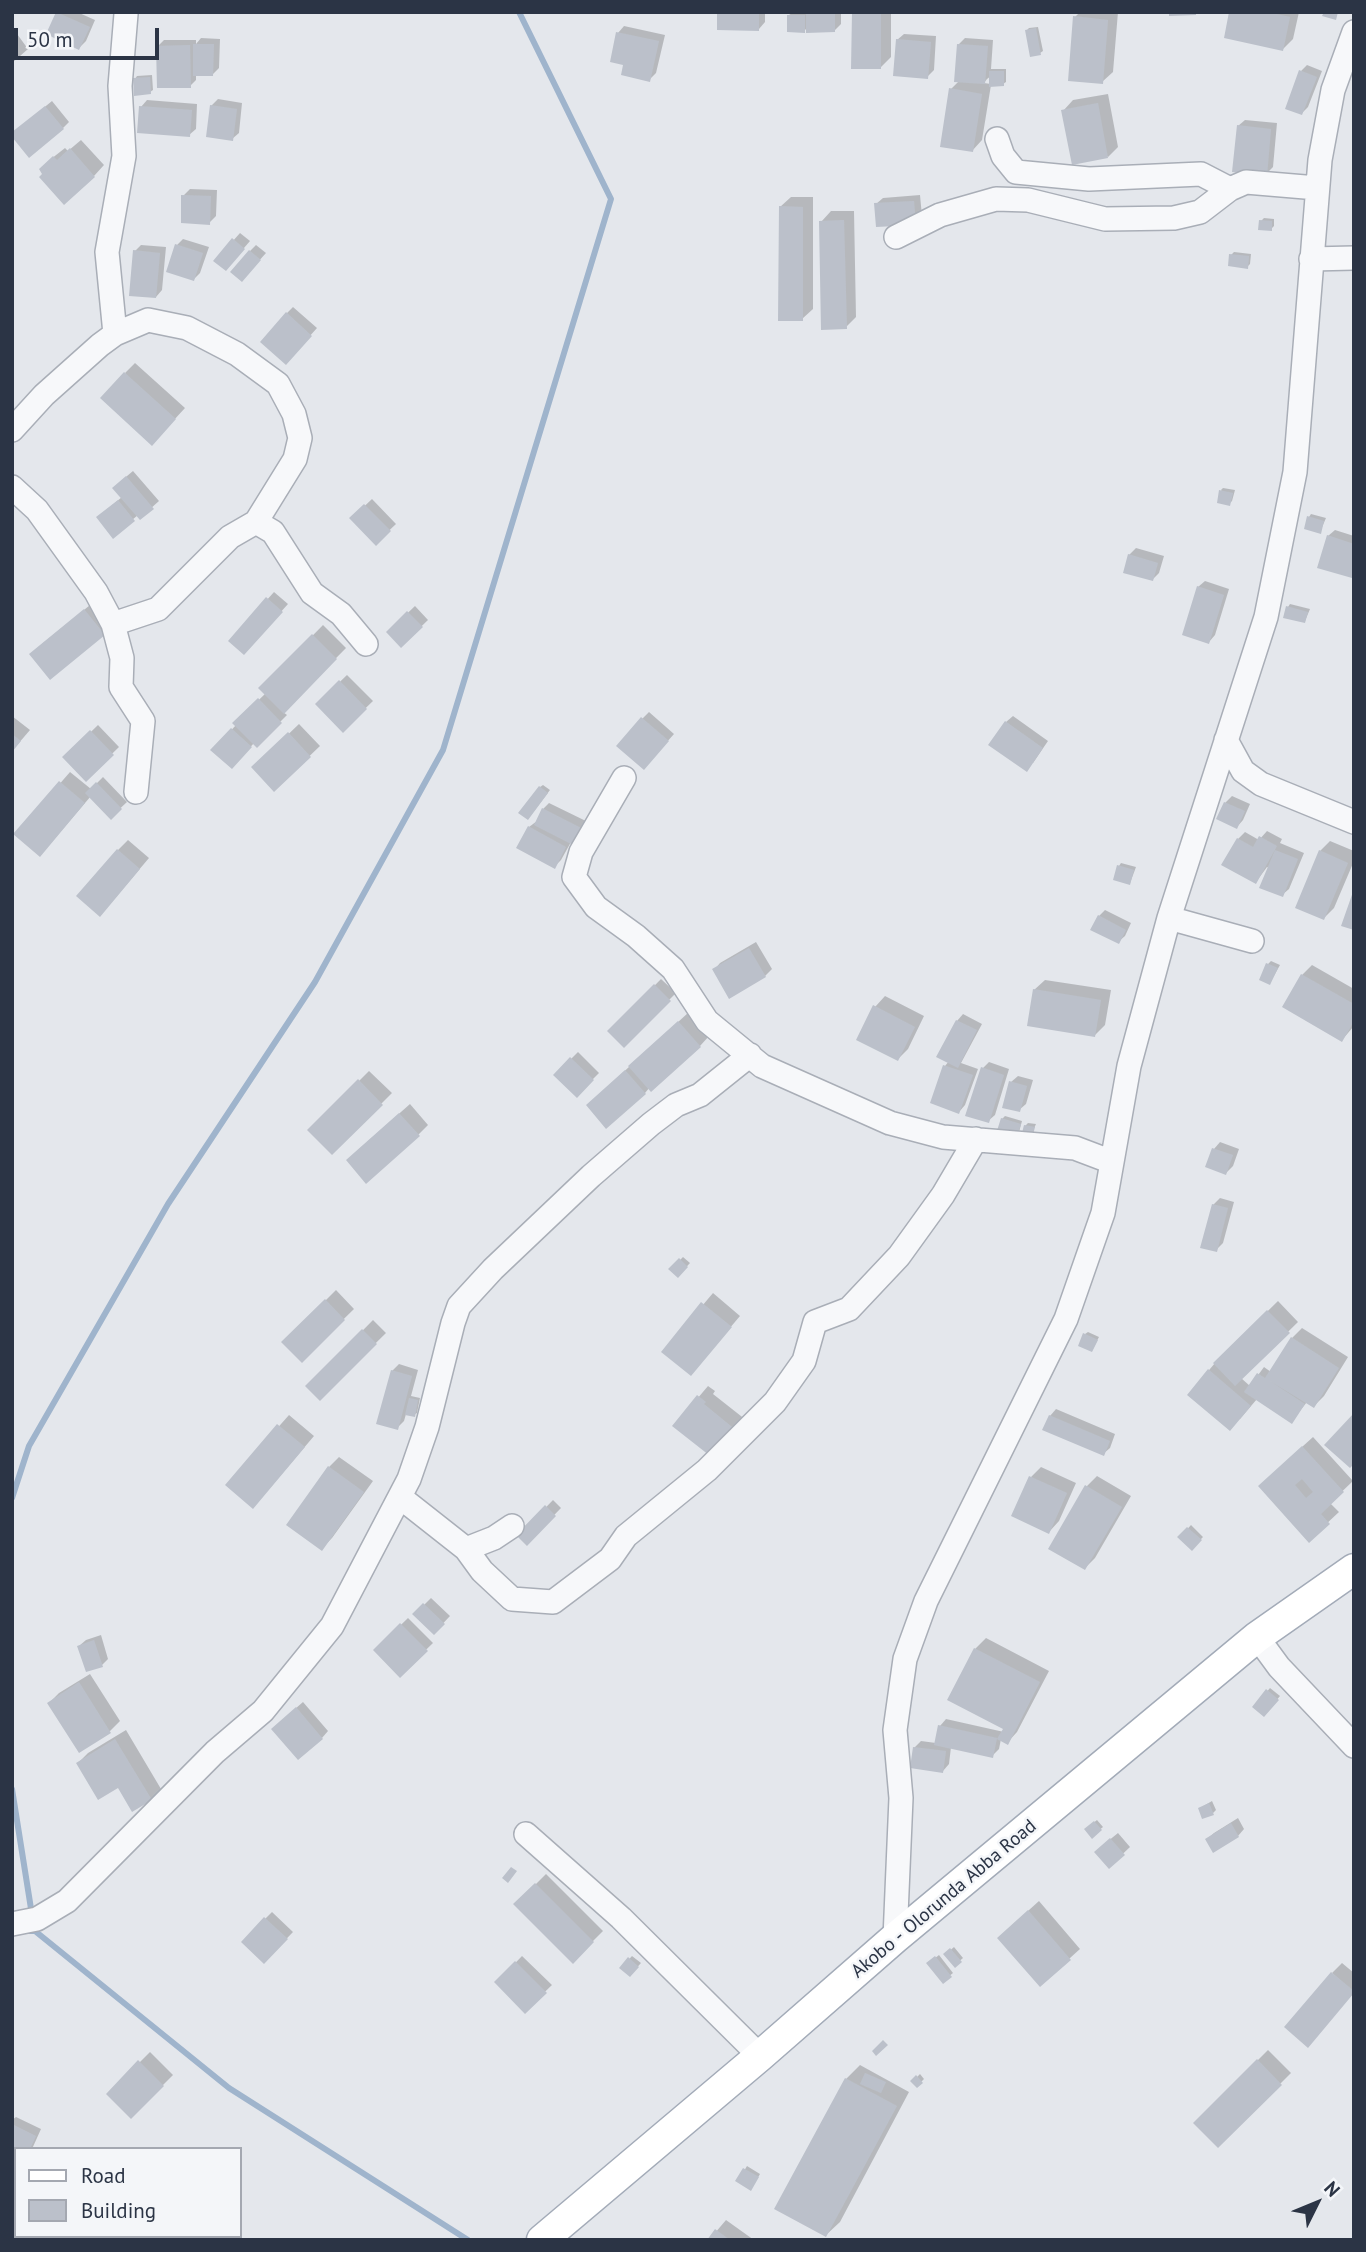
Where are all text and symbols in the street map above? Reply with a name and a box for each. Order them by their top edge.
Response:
scale bar [18,14,163,58]
text: 50 m [27,26,73,53]
street label: Akobo - Olorunda Abba Road [847,1815,1041,1983]
legend [14,2147,242,2238]
text: Road [81,2162,125,2189]
north arrow [1282,2168,1352,2238]
text: N [1319,2176,1345,2201]
text: Building [81,2197,156,2224]

